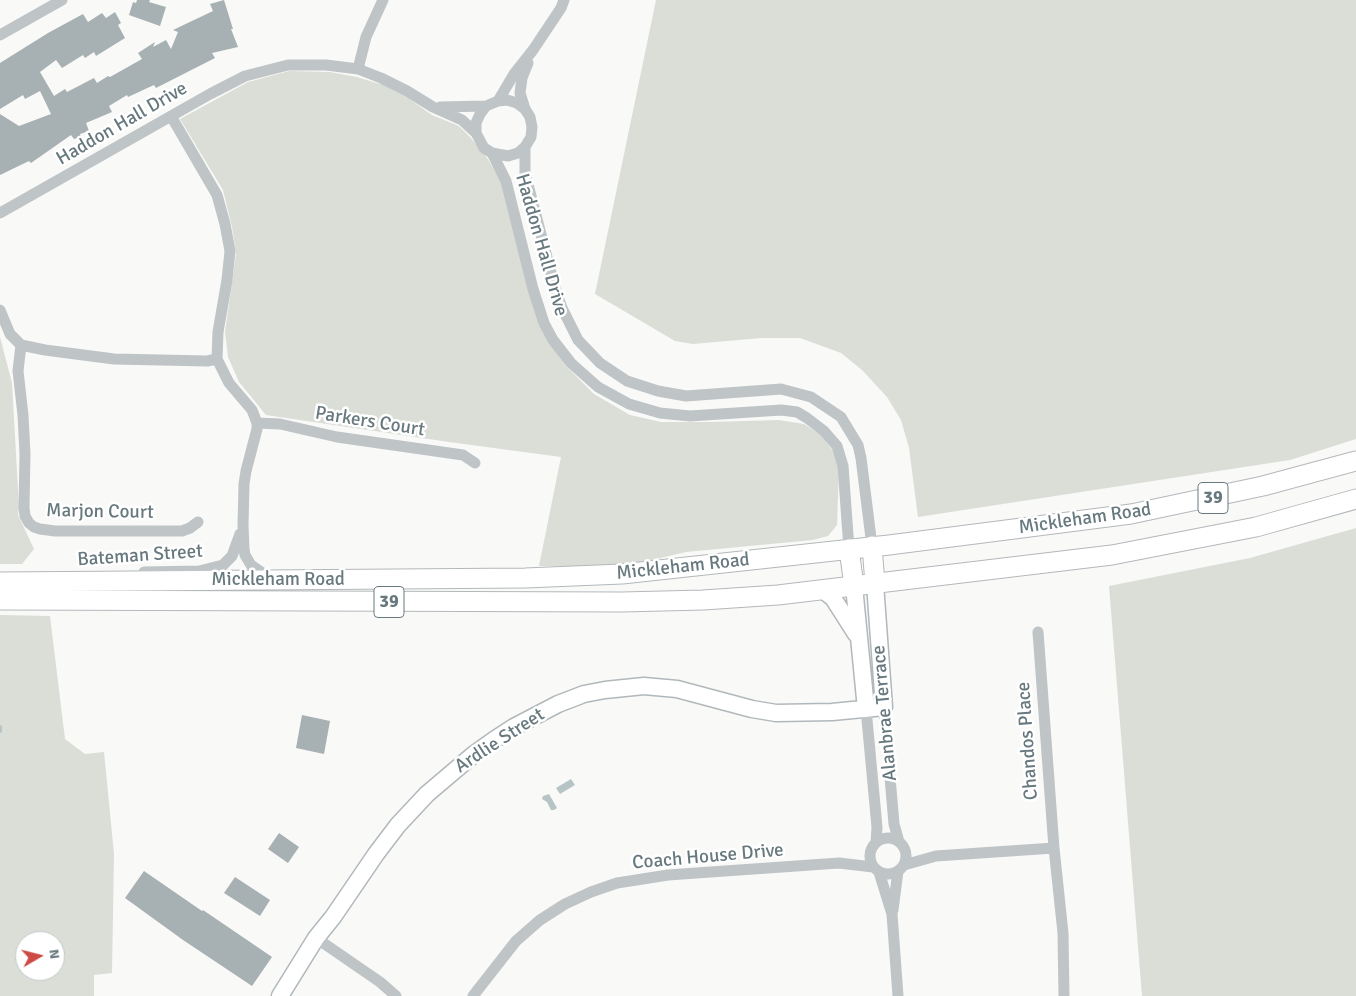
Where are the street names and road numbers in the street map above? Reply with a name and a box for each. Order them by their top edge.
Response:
street label: Haddon Hall Drive [53,77,191,171]
street label: Haddon Hall Drive [510,171,572,319]
street label: Parkers Court [314,402,426,442]
road number: 39 [1198,482,1228,514]
street label: Mickleham Road [1017,498,1153,540]
street label: Marjon Court [46,500,154,524]
street label: Bateman Street [76,540,204,572]
street label: Mickleham Road [615,549,751,585]
street label: Mickleham Road [211,569,345,591]
road number: 39 [374,586,404,618]
street label: Alanbrae Terrace [868,644,902,782]
street label: Chandos Place [1012,681,1044,801]
street label: Ardlie Street [451,704,549,778]
street label: Coach House Drive [631,839,785,875]

